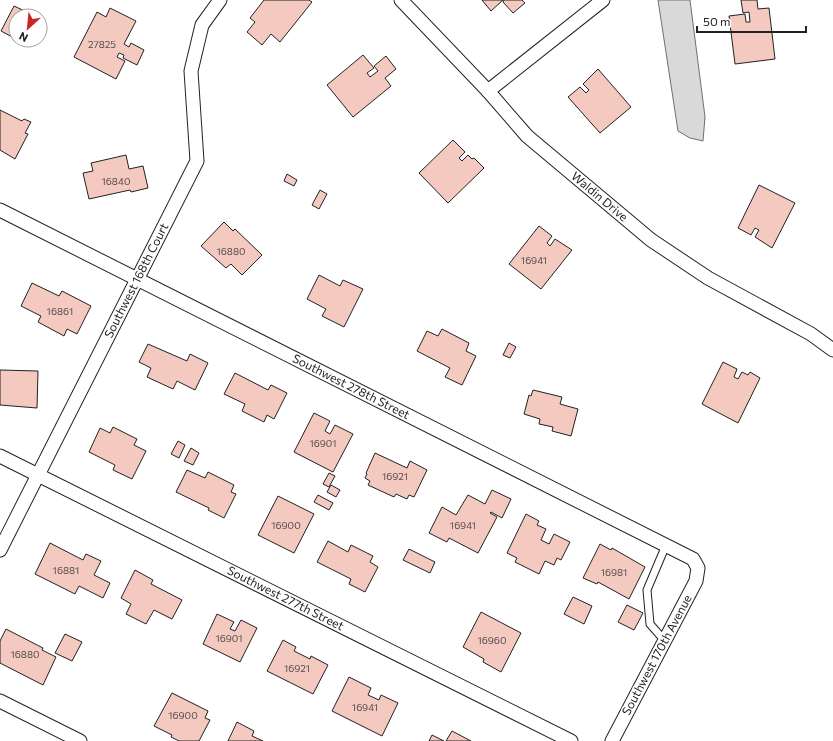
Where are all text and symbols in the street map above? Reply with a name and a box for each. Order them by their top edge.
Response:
north arrow [8,8,48,48]
scale bar [697,8,806,34]
text: 50 m [703,14,731,28]
text: N [17,30,30,45]
house number: 27825 [88,38,116,50]
street label: Waldin Drive [569,168,631,224]
house number: 16840 [102,175,130,187]
street label: Southwest 168th Court [101,220,170,340]
house number: 16880 [216,245,246,257]
house number: 16941 [521,254,547,266]
house number: 16861 [47,305,73,317]
street label: Southwest 278th Street [291,351,412,421]
house number: 16901 [309,437,337,449]
house number: 16921 [382,470,408,482]
house number: 16900 [271,519,301,531]
house number: 16941 [450,519,476,531]
street label: Southwest 277th Street [225,563,347,633]
house number: 16881 [53,564,79,576]
house number: 16981 [601,566,627,578]
street label: Southwest 170th Avenue [618,592,694,717]
house number: 16901 [215,632,243,644]
house number: 16960 [478,634,506,646]
house number: 16880 [10,648,40,660]
house number: 16921 [284,662,310,674]
house number: 16941 [352,701,378,713]
house number: 16900 [168,709,198,721]

